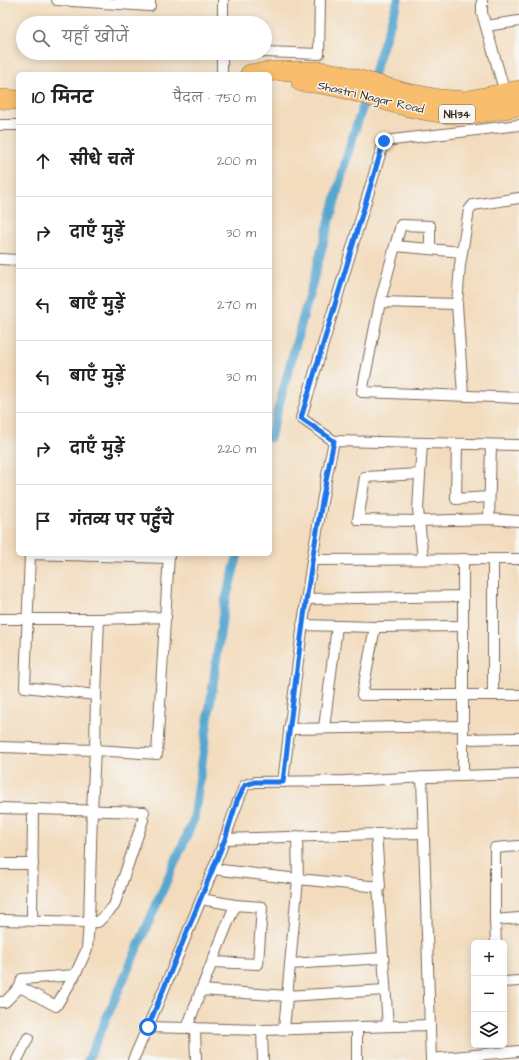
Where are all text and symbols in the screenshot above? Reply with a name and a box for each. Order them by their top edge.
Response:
search box [16,16,272,60]
icon: search [30,27,52,49]
text: यहाँ खोजें [62,27,129,48]
street label: Shastri Nagar Road [316,77,426,119]
text: 10 मिनट [32,86,93,110]
text: पैदल · 750 m [173,89,256,107]
road number: NH34 [439,105,475,123]
route end [375,132,393,150]
icon: ahead [32,150,54,172]
text: सीधे चलें [70,150,134,171]
text: 200 m [217,152,256,170]
icon: right [32,222,54,244]
text: दाएँ मुड़ें [70,222,124,243]
text: 30 m [226,224,256,242]
icon: left [32,294,54,316]
text: बाएँ मुड़ें [70,294,125,315]
text: 270 m [217,296,256,314]
icon: left [32,366,54,388]
text: बाएँ मुड़ें [70,366,125,387]
text: 30 m [226,368,256,386]
icon: right [32,438,54,460]
text: दाएँ मुड़ें [70,438,124,459]
text: 220 m [218,440,256,458]
icon: arrive [32,510,54,532]
text: गंतव्य पर पहुँचे [70,510,173,531]
map controls [471,940,507,1048]
button: + [471,940,507,976]
button: − [471,976,507,1012]
button: layers [471,1012,507,1048]
route start [139,1018,157,1036]

